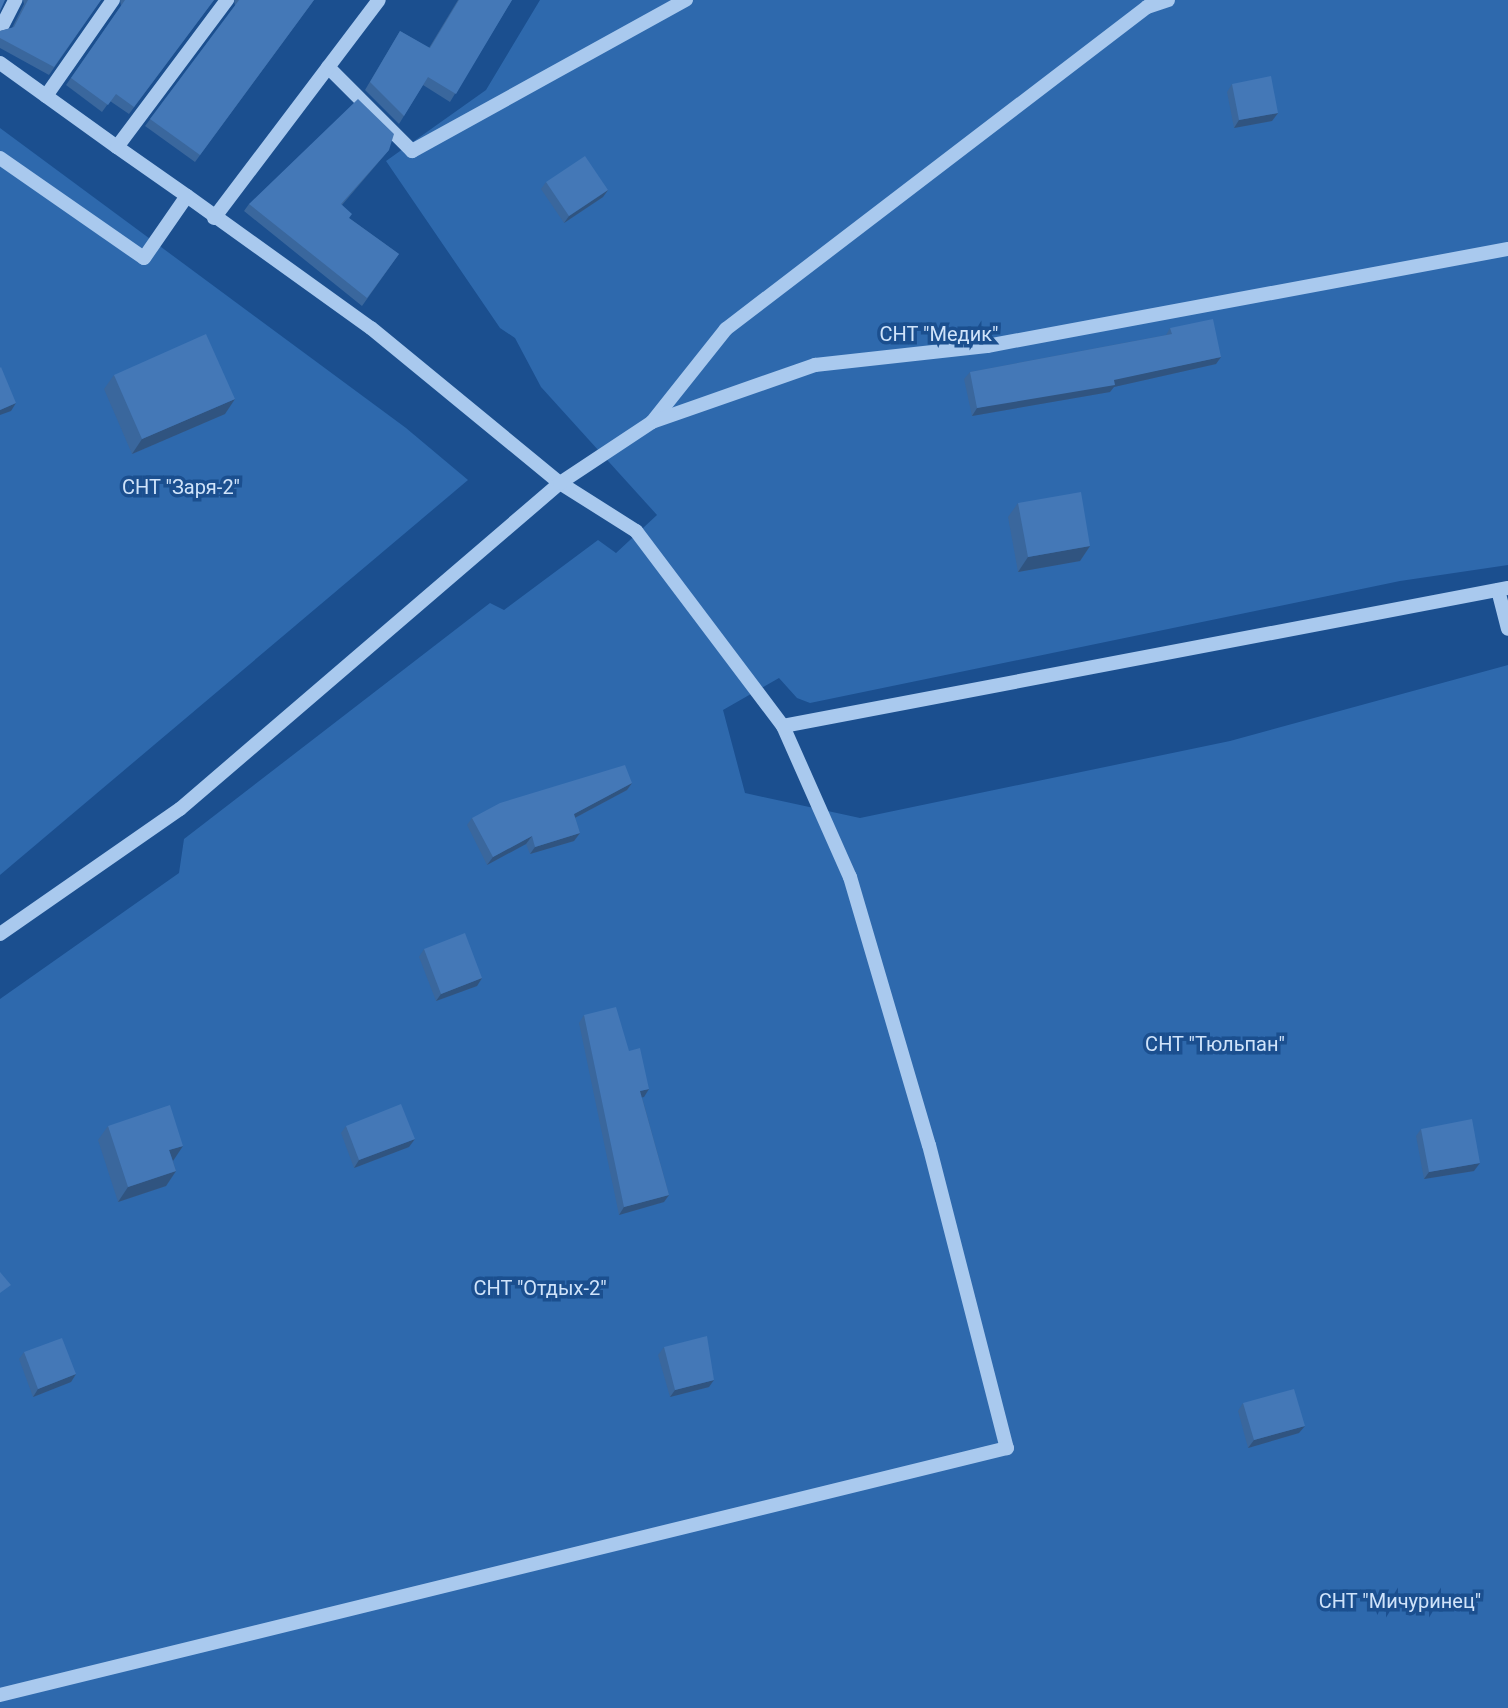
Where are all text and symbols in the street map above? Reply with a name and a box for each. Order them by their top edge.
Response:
park label: СНТ "Медик" [879,322,999,346]
park label: СНТ "Заря-2" [122,475,240,499]
park label: СНТ "Тюльпан" [1145,1032,1285,1056]
park label: СНТ "Отдых-2" [473,1276,607,1300]
park label: СНТ "Мичуринец" [1319,1589,1481,1613]

